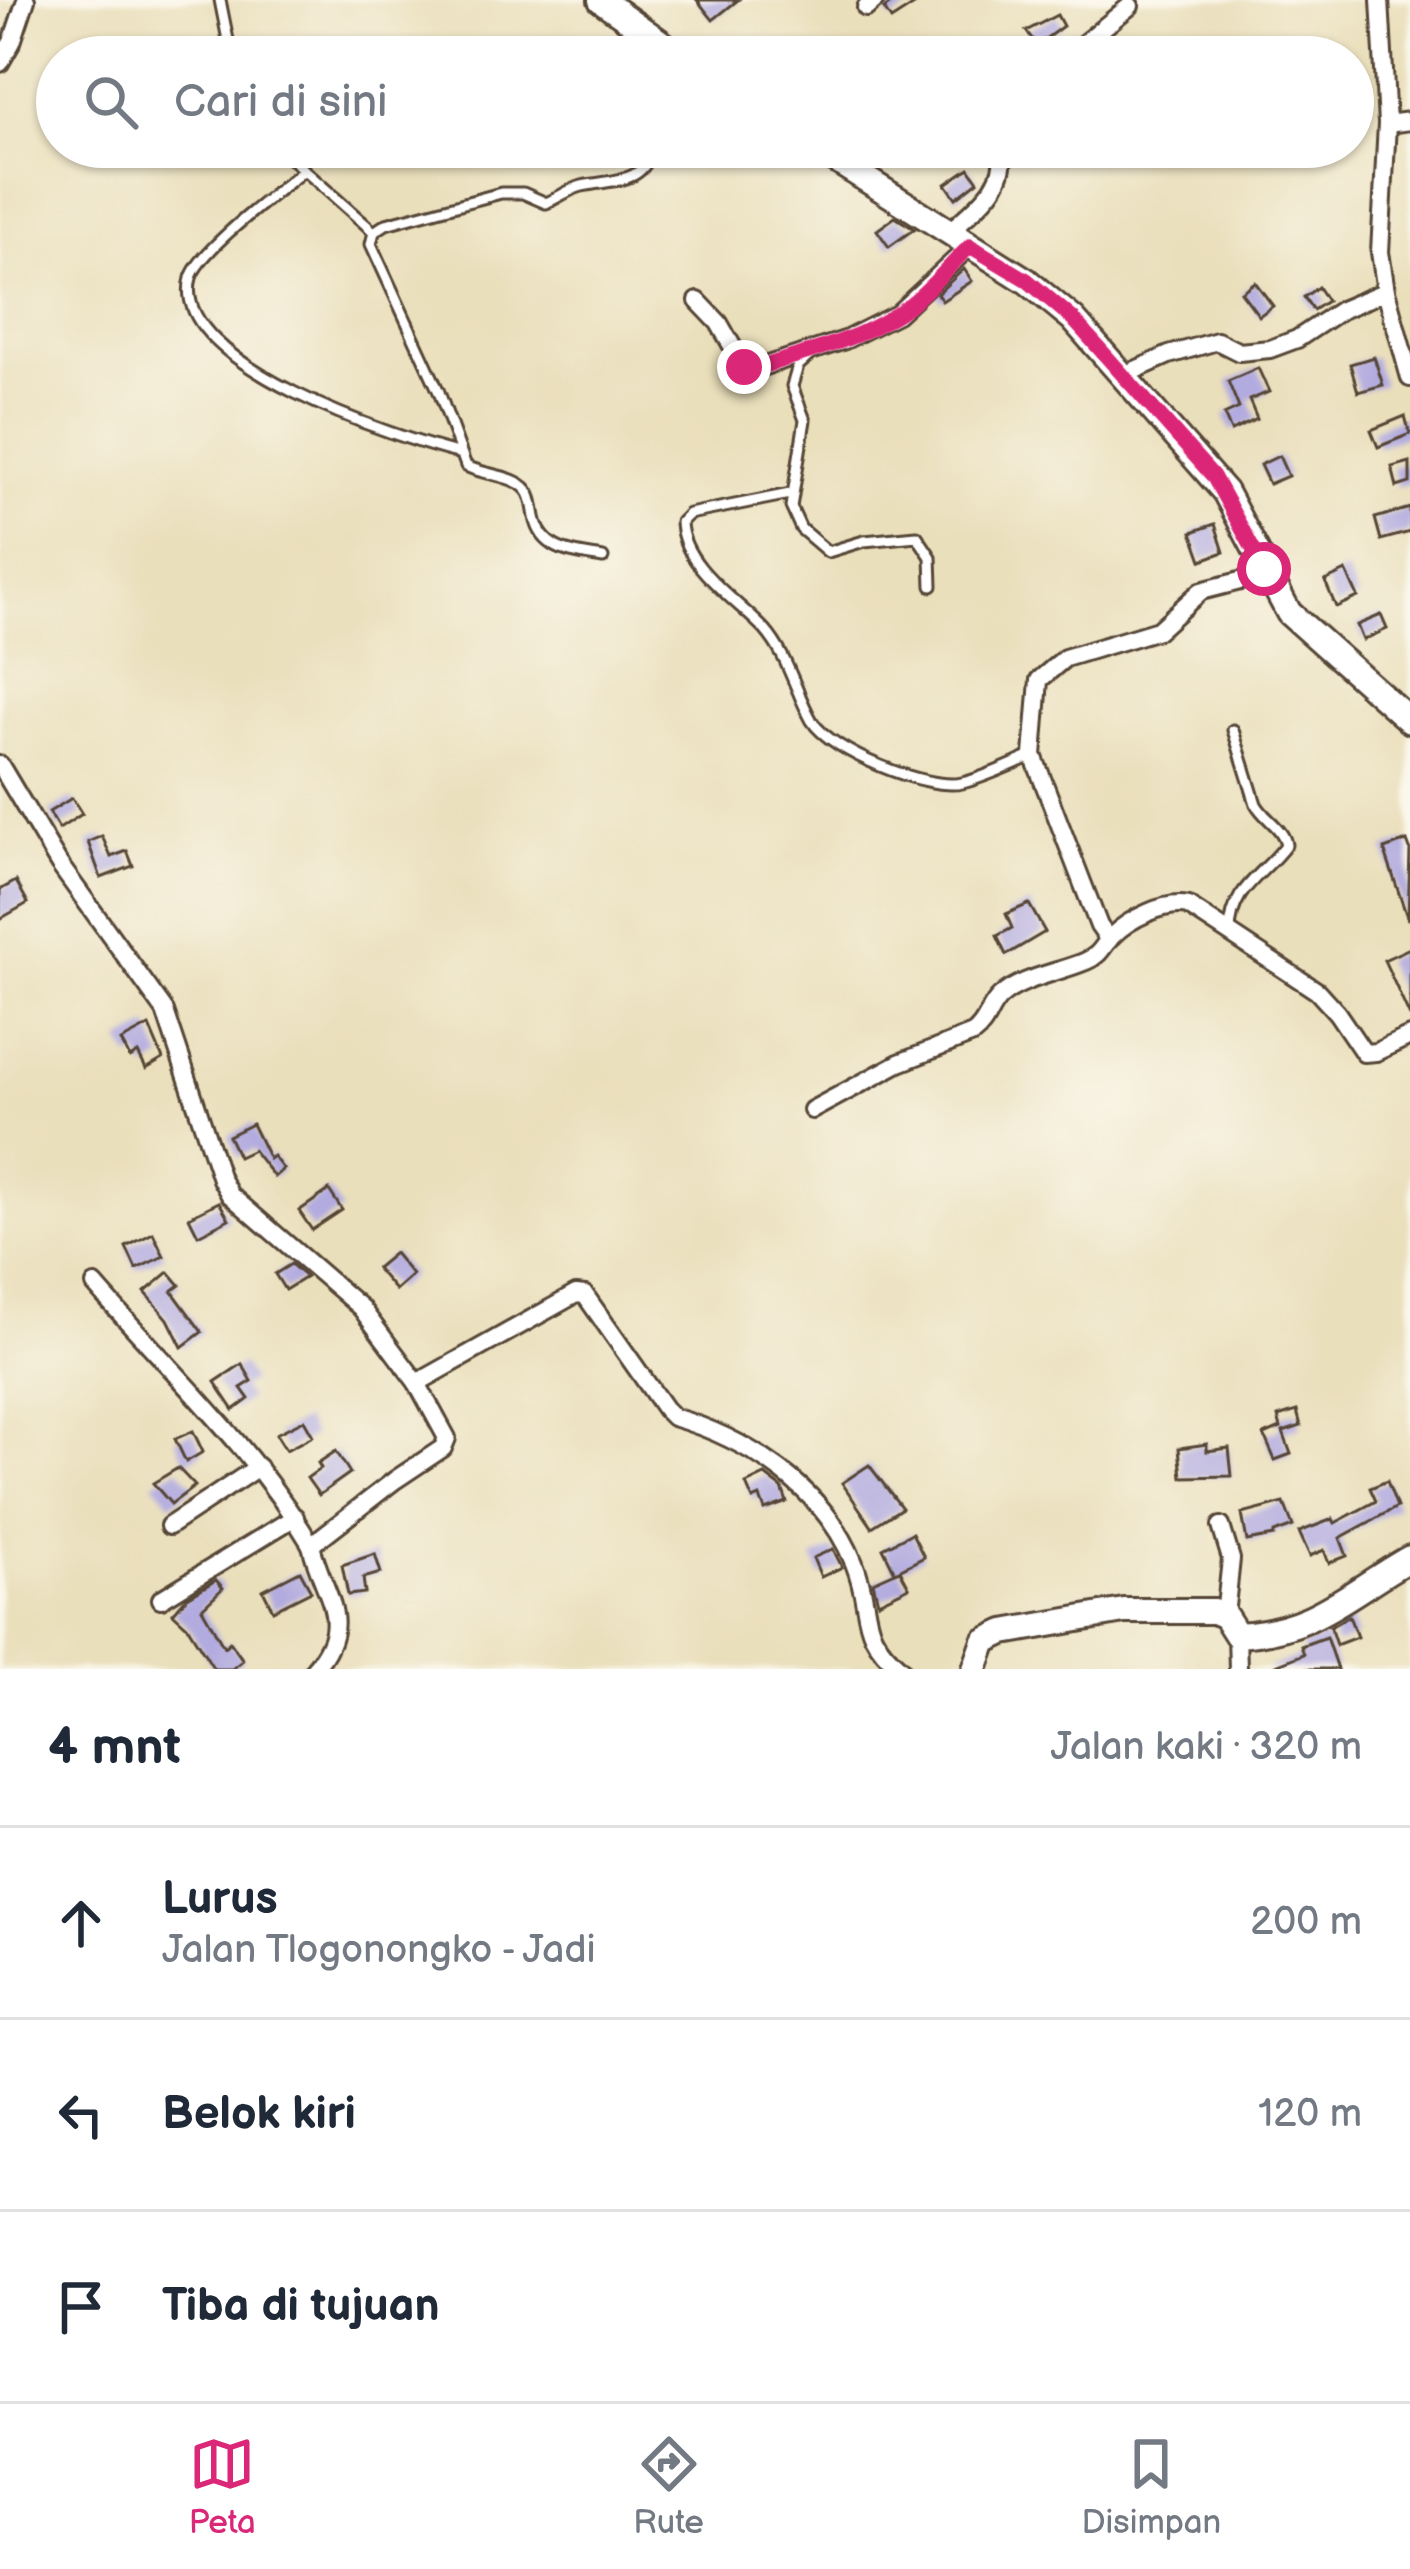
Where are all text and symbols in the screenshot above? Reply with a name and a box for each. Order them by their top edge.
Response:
search box [36,36,1374,168]
icon: search [78,69,144,135]
text: Cari di sini [174,75,388,130]
route end [717,340,771,394]
route start [1237,542,1291,596]
text: 4 mnt [48,1717,181,1778]
text: Jalan kaki · 320 m [1050,1724,1362,1771]
text: Lurus [162,1872,278,1927]
icon: ahead [48,1890,114,1956]
text: 200 m [1250,1899,1362,1946]
text: Jalan Tlogonongko - Jadi [162,1927,596,1974]
icon: left [48,2082,114,2148]
text: Belok kiri [162,2087,356,2142]
text: 120 m [1258,2091,1362,2138]
icon: arrive [48,2274,114,2340]
text: Tiba di tujuan [162,2279,440,2334]
tab: Peta [189,2431,256,2543]
tab: Rute [633,2431,704,2543]
tab: Disimpan [1082,2431,1221,2543]

